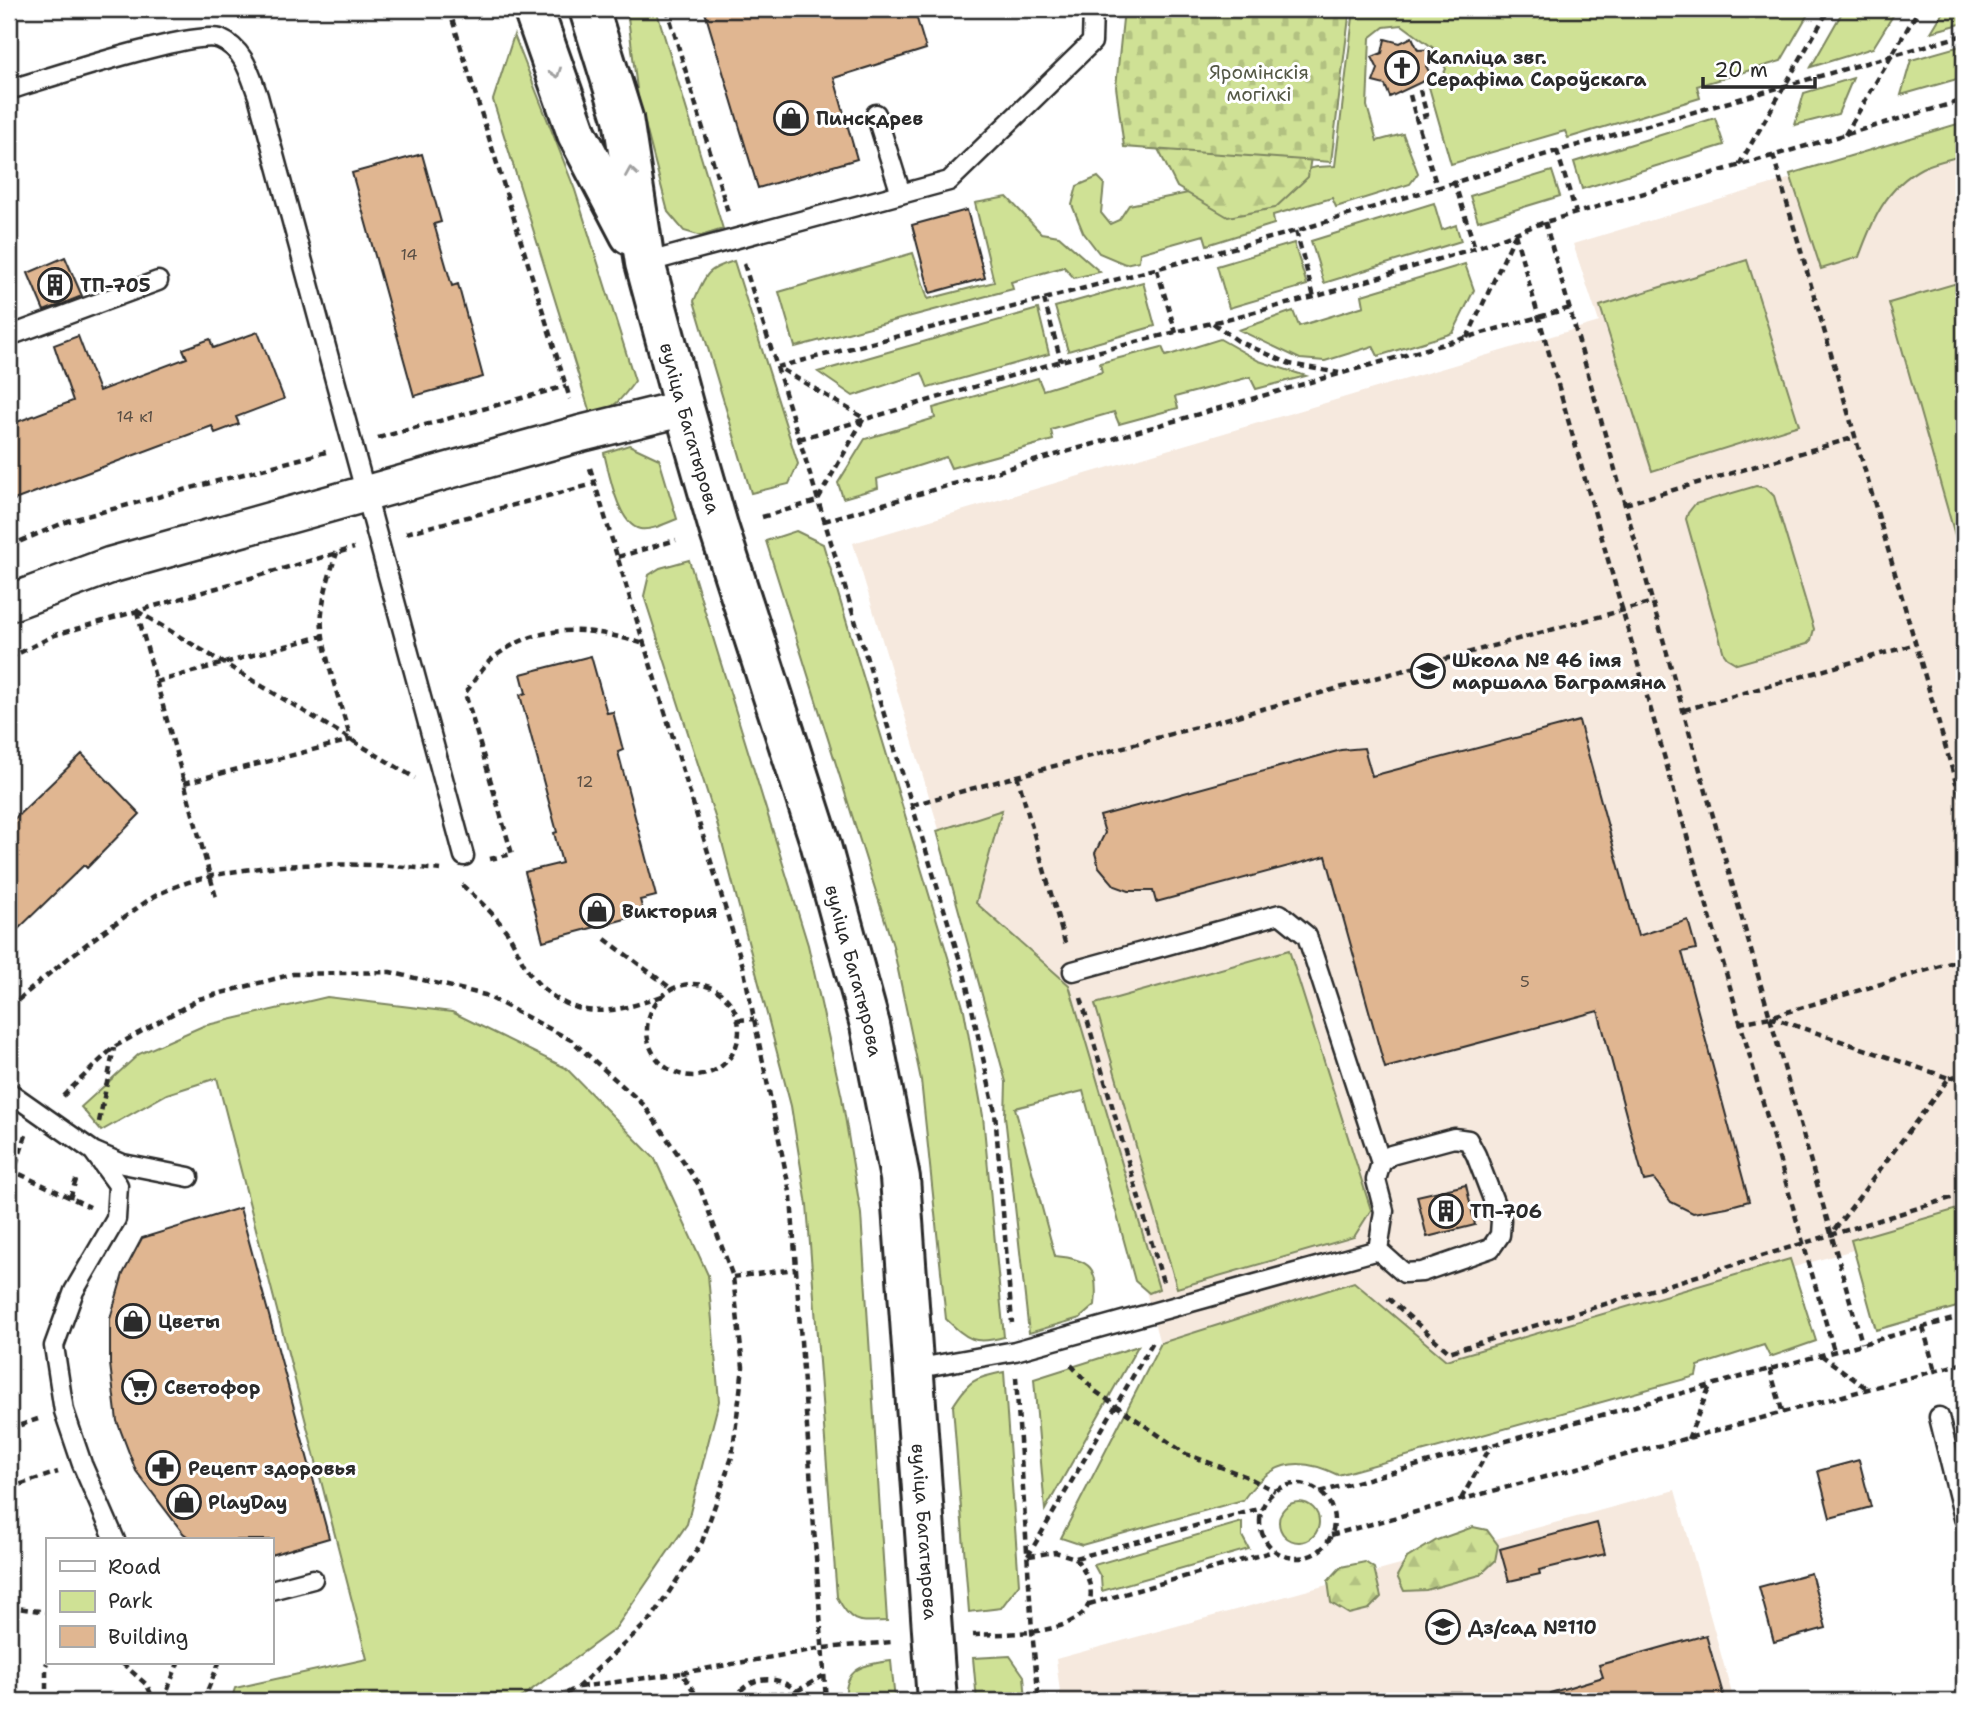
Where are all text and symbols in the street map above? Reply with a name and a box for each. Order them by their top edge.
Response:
place label: Капліца звг. Серафіма Сароўскага [1426,45,1647,92]
scale bar [1703,46,1815,90]
church icon: Капліца звг. Серафіма Сароўскага [1383,49,1421,87]
text: 20 m [1714,56,1768,84]
park label: Яромінскія могілкі [1209,60,1309,107]
one-way arrow [548,66,562,79]
shop icon: Пинскдрев [772,99,810,137]
place label: Пинскдрев [816,106,924,131]
one-way arrow [624,166,639,178]
house number: 14 [400,244,418,265]
building icon: ТП-705 [36,266,74,304]
place label: ТП-705 [80,273,151,298]
street label: вуліца Багатырова [654,340,726,517]
house number: 14 к1 [117,406,153,427]
place label: Школа № 46 імя маршала Баграмяна [1452,648,1666,695]
school or university icon: Школа № 46 імя маршала Баграмяна [1409,652,1447,690]
house number: 12 [576,771,594,792]
street label: вуліца Багатырова [820,882,888,1059]
shop icon: Виктория [578,892,616,930]
place label: Виктория [622,899,718,924]
house number: 5 [1520,971,1530,992]
building icon: ТП-706 [1427,1192,1465,1230]
place label: ТП-706 [1470,1199,1542,1224]
shop icon: Цветы [114,1302,152,1340]
place label: Цветы [158,1309,220,1334]
supermarket icon: Светофор [120,1368,158,1406]
place label: Светофор [164,1375,260,1400]
street label: вуліца Багатырова [906,1443,944,1621]
pharmacy icon: Рецепт здоровья [144,1449,182,1487]
place label: Рецепт здоровья [188,1456,356,1481]
shop icon: PlayDay [165,1483,203,1521]
place label: PlayDay [208,1490,287,1515]
legend [46,1538,273,1664]
text: Road [108,1553,161,1581]
text: Park [108,1587,153,1615]
school or university icon: Дз/сад №110 [1424,1608,1462,1646]
place label: Дз/сад №110 [1468,1615,1597,1640]
text: Building [108,1623,188,1651]

